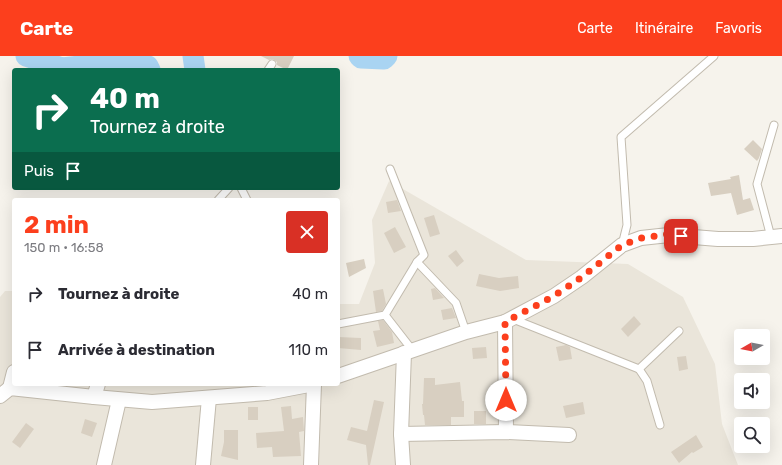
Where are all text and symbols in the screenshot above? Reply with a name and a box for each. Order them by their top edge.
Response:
text: Carte [20,17,73,40]
text: Carte [577,20,613,37]
text: Itinéraire [635,20,693,37]
text: Favoris [715,20,762,37]
text: 40 m [90,82,160,115]
icon: right [24,84,76,136]
text: Tournez à droite [90,116,225,138]
icon: arrive [62,160,84,182]
text: Puis [24,162,54,180]
text: 2 min [24,211,89,239]
button: close [286,211,328,253]
pin [664,219,698,253]
icon: arrive [670,225,692,247]
text: 150 m · 16:58 [24,240,104,255]
icon: right [24,283,46,305]
text: Tournez à droite [58,285,179,303]
text: 40 m [292,285,328,303]
north arrow [734,329,770,365]
map controls [734,329,770,453]
icon: arrive [24,339,46,361]
text: Arrivée à destination [58,341,215,359]
text: 110 m [289,341,328,359]
button: sound [734,373,770,409]
position arrow [485,379,527,421]
button: search [734,417,770,453]

